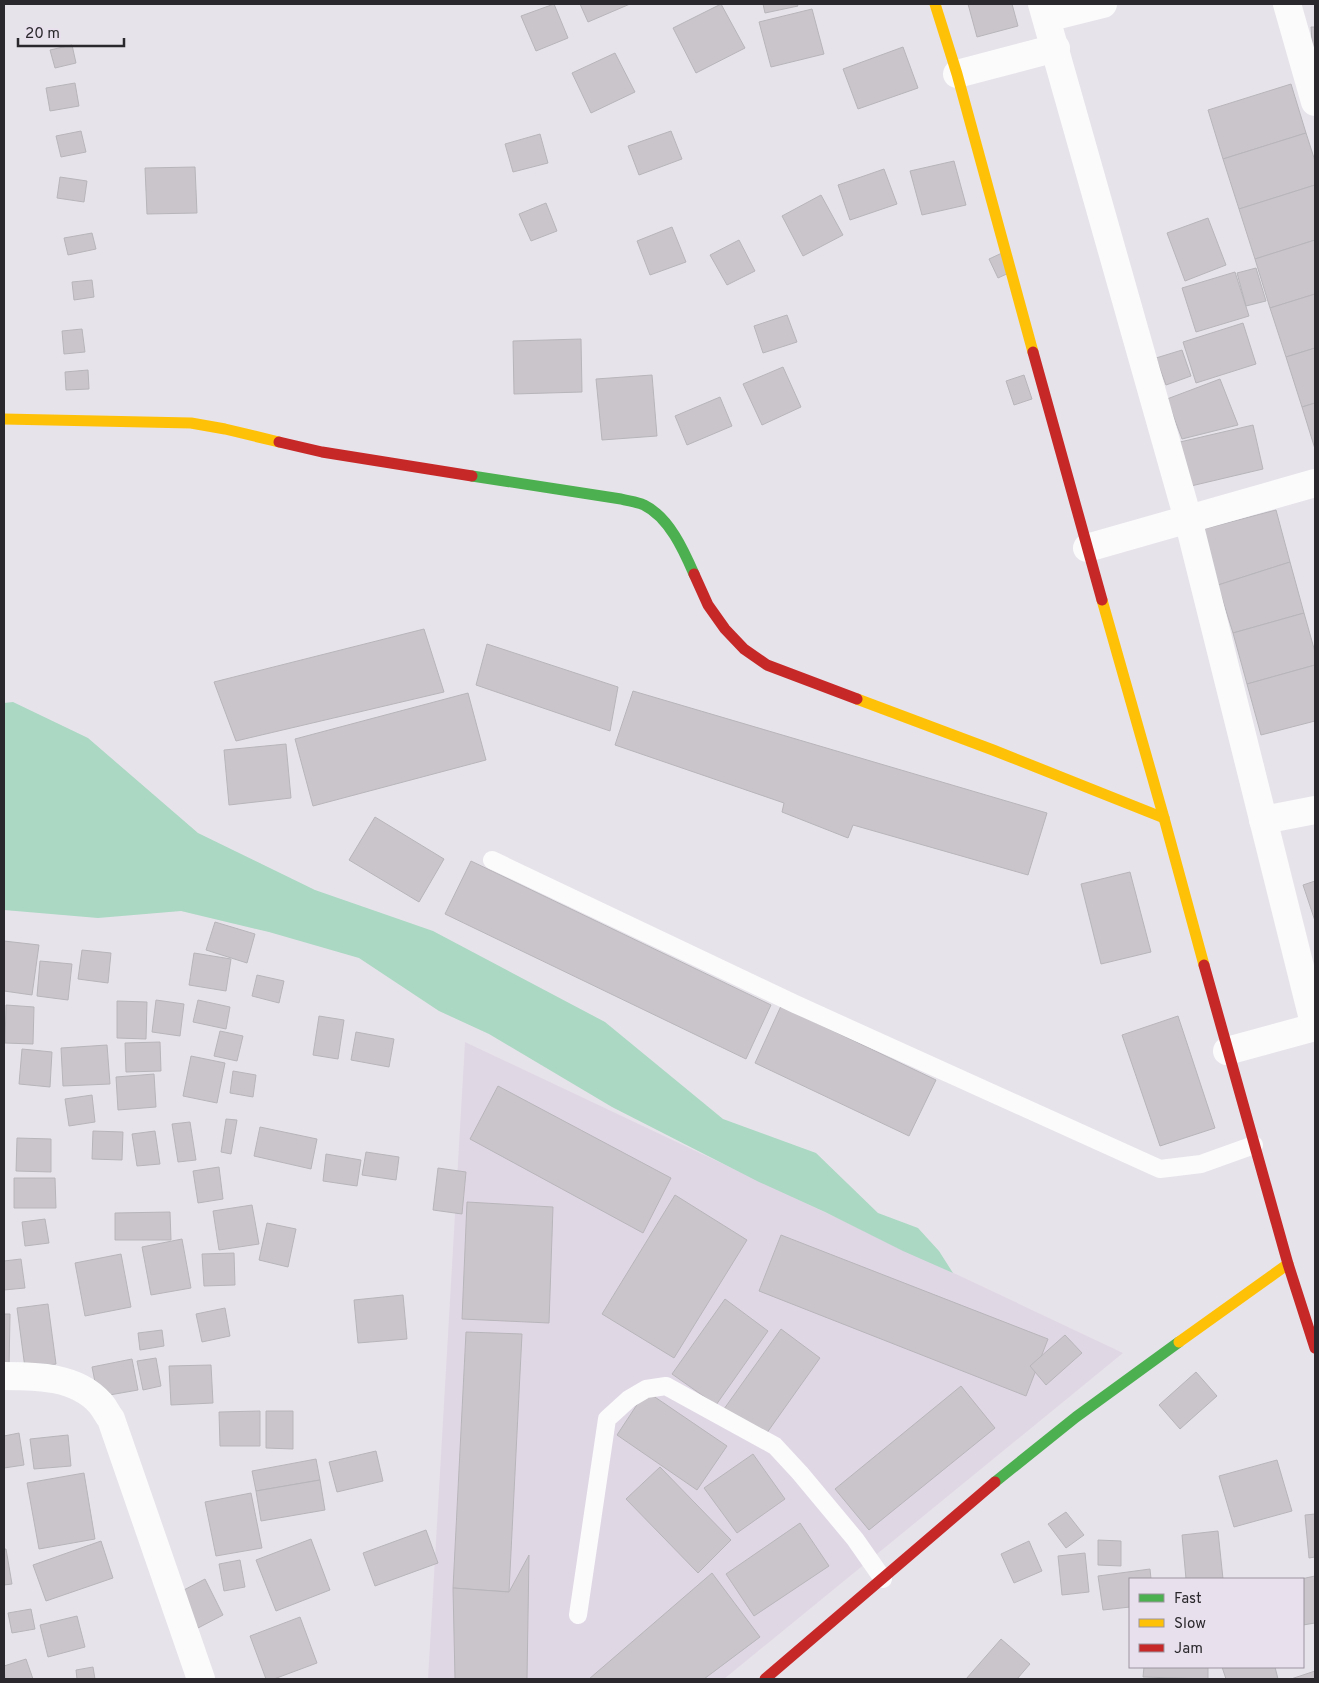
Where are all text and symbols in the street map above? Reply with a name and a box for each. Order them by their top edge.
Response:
scale bar [18,15,124,47]
text: 20 m [25,25,60,44]
legend [1129,1578,1304,1668]
text: Fast [1174,1590,1202,1609]
text: Slow [1174,1615,1206,1634]
text: Jam [1174,1640,1203,1659]

